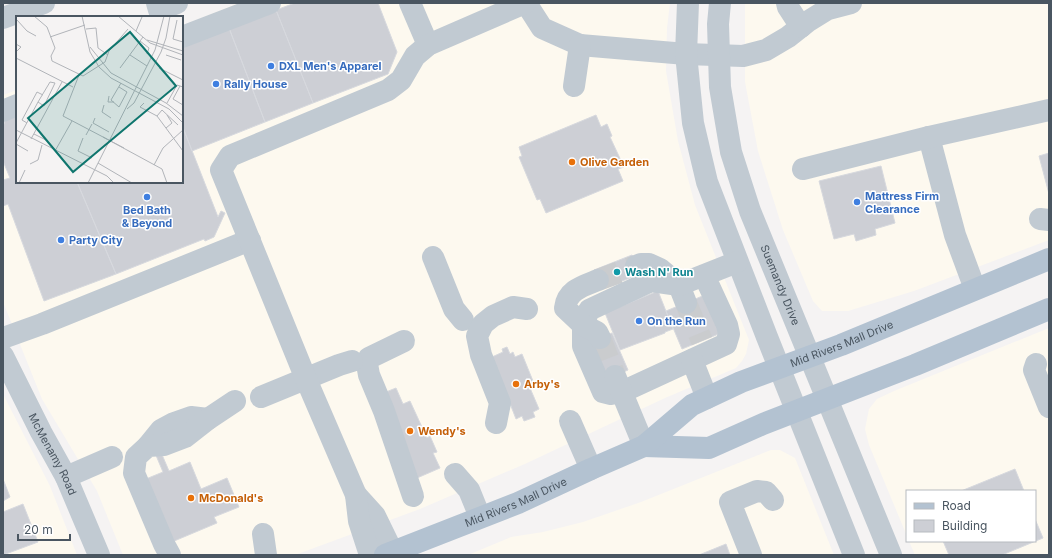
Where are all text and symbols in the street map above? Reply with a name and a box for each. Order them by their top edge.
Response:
inset map [16,16,183,183]
place label: DXL Men's Apparel [279,59,381,73]
marker: DXL Men's Apparel [266,61,276,71]
place label: Rally House [224,77,288,91]
marker: Rally House [211,79,221,89]
place label: Olive Garden [580,155,649,169]
marker: Olive Garden [567,157,577,167]
place label: Mattress Firm Clearance [865,189,939,216]
marker: Bed Bath & Beyond [142,192,152,202]
marker: Mattress Firm Clearance [852,197,862,207]
place label: Bed Bath & Beyond [122,203,172,230]
place label: Party City [69,233,123,247]
marker: Party City [56,235,66,245]
street label: Suemandy Drive [758,243,803,327]
place label: Wash N' Run [625,265,694,279]
marker: Wash N' Run [612,267,622,277]
place label: On the Run [647,314,706,328]
marker: On the Run [634,316,644,326]
street label: Mid Rivers Mall Drive [788,317,895,370]
place label: Arby's [524,377,560,391]
marker: Arby's [511,379,521,389]
street label: McMenamy Road [26,411,80,497]
place label: Wendy's [418,424,466,438]
marker: Wendy's [405,426,415,436]
street label: Mid Rivers Mall Drive [463,474,569,530]
legend [906,490,1036,542]
place label: McDonald's [199,491,263,505]
marker: McDonald's [186,493,196,503]
text: Road [942,498,971,513]
scale bar [18,516,70,542]
text: Building [942,518,987,533]
text: 20 m [24,522,53,537]

